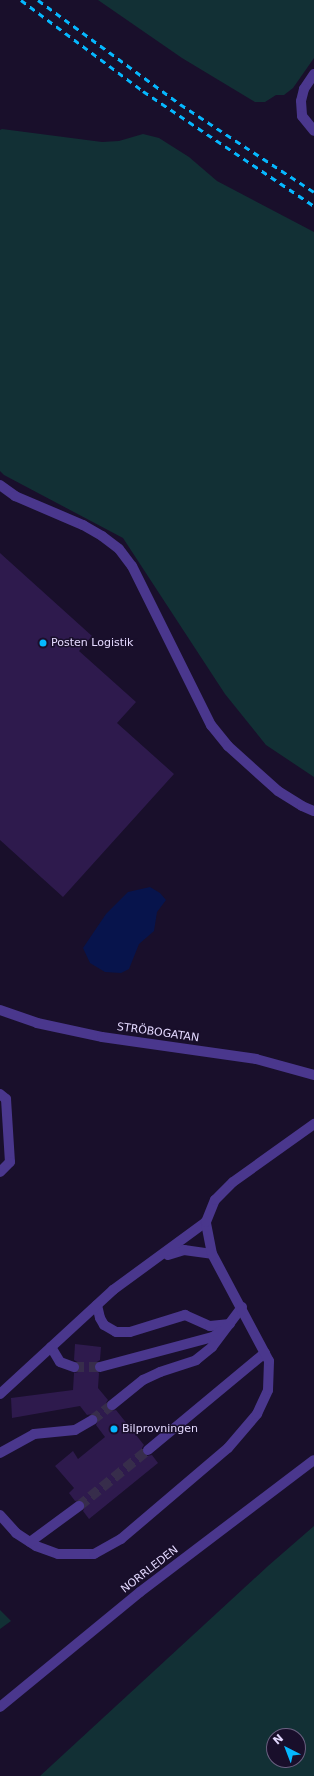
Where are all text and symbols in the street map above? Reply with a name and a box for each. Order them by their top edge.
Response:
place label: Posten Logistik [51,636,133,650]
marker: Posten Logistik [38,638,48,648]
street label: STRÖBOGATAN [116,1021,200,1045]
place label: Bilprovningen [122,1422,198,1436]
marker: Bilprovningen [109,1424,119,1434]
street label: NORRLEDEN [119,1544,181,1596]
north arrow [266,1728,306,1768]
text: N [271,1732,286,1747]

